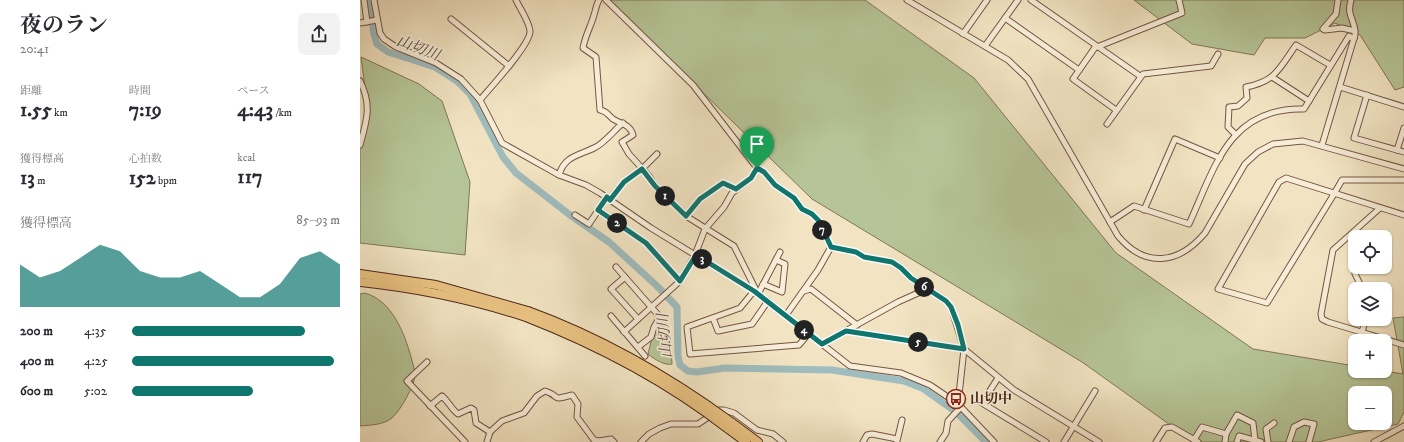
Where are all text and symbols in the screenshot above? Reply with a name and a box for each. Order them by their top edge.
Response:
text: 夜のラン [20,12,108,39]
button: share [298,13,340,55]
water label: 山切川 [394,31,444,66]
text: 20:41 [20,41,49,57]
text: 距離 [20,84,42,98]
text: 時間 [129,84,151,98]
text: ペース [237,84,270,98]
text: 1.55 [20,98,52,123]
text: 7:19 [129,98,162,123]
text: 4:43 [237,98,273,123]
text: km [52,106,68,120]
text: /km [273,106,292,120]
pin [740,127,774,168]
icon: arrive [746,133,768,155]
text: kcal [237,151,255,165]
text: 獲得標高 [20,152,64,166]
text: 心拍数 [129,152,162,166]
text: 117 [237,165,263,190]
text: 13 [20,166,35,191]
text: 152 [129,166,156,191]
text: m [35,174,45,188]
text: bpm [156,174,177,188]
pin: 1 [655,186,675,206]
text: 1 [663,189,667,203]
text: 85–93 m [296,212,340,228]
pin: 2 [607,213,627,233]
text: 獲得標高 [20,215,72,231]
text: 2 [614,216,620,230]
pin: 7 [812,220,832,240]
text: 7 [819,223,825,237]
map controls [1348,230,1392,430]
button: locate [1348,230,1392,274]
pin: 3 [692,249,712,269]
text: 3 [700,252,704,266]
pin: 6 [914,277,934,297]
text: 6 [921,280,927,294]
button: layers [1348,282,1392,326]
water label: 山切川 [653,311,676,359]
pin: 4 [794,320,814,340]
text: 200 m [20,323,53,339]
text: 4:35 [84,323,106,339]
text: 4 [801,323,807,337]
pin: 5 [908,332,928,352]
button: + [1348,334,1392,378]
text: 5 [915,335,921,349]
text: 400 m [20,353,54,369]
text: 4:25 [84,353,108,369]
text: 600 m [20,383,53,399]
text: 5:02 [84,383,107,399]
button: − [1348,386,1392,430]
bus stop icon: 山切中 [945,388,967,410]
place label: 山切中 [970,390,1012,408]

